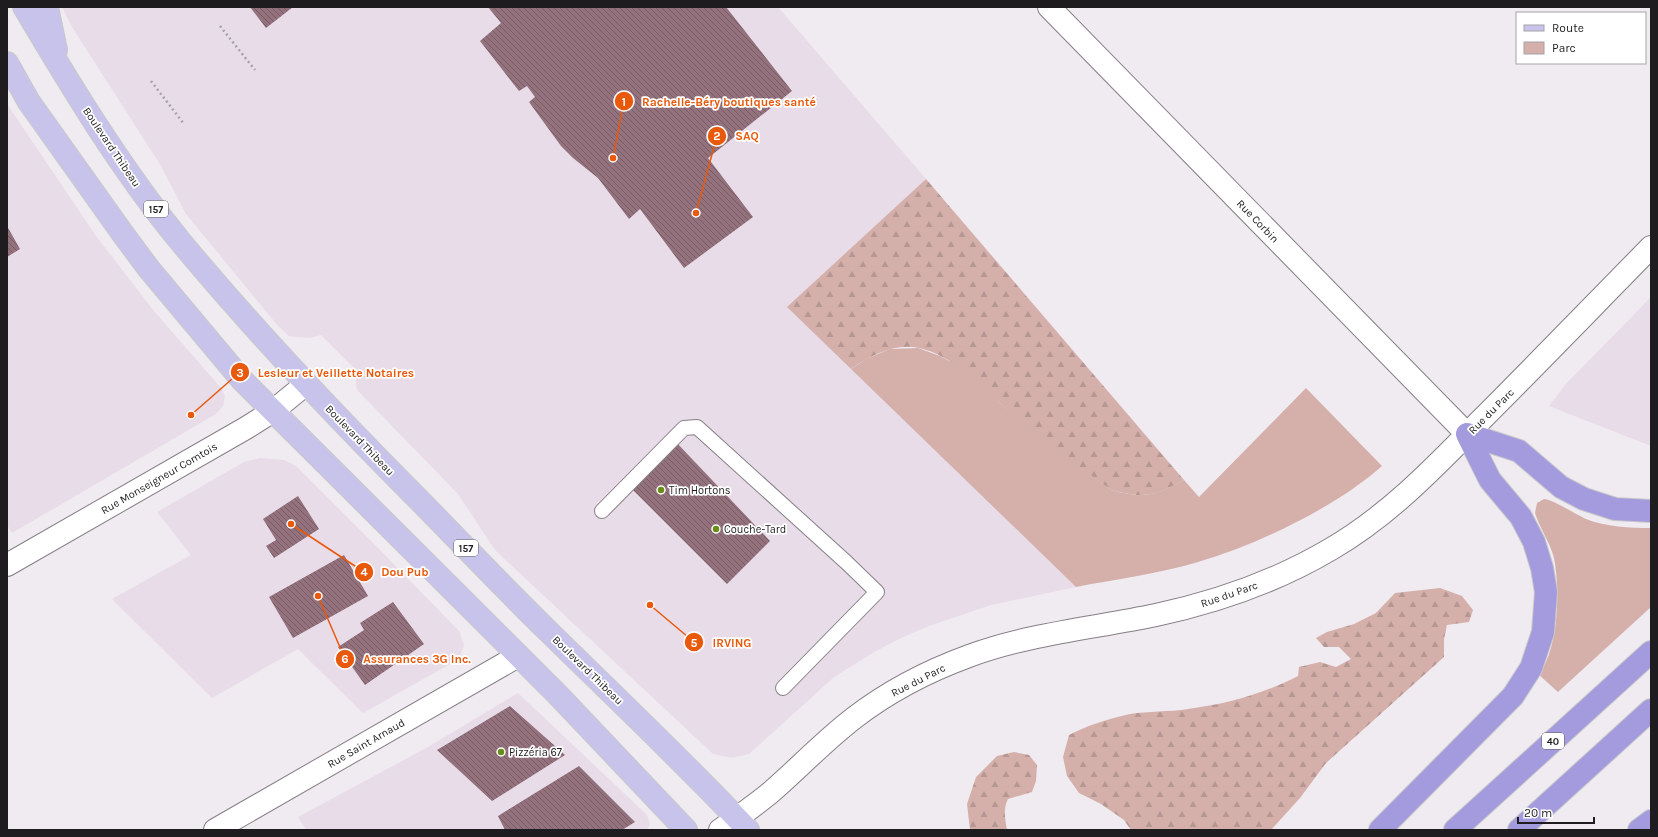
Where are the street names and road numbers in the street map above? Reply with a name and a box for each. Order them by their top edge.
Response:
street label: Boulevard Thibeau [80,105,143,190]
street label: Rue Corbin [1234,197,1281,246]
road number: 157 [144,201,168,217]
street label: Rue du Parc [1466,386,1517,437]
street label: Boulevard Thibeau [323,402,397,478]
street label: Rue Monseigneur Comtois [99,440,220,517]
road number: 157 [454,540,478,556]
street label: Rue du Parc [1199,579,1260,610]
street label: Boulevard Thibeau [550,633,626,707]
street label: Rue du Parc [889,661,948,700]
street label: Rue Saint Arnaud [325,716,407,771]
road number: 40 [1542,733,1564,749]

